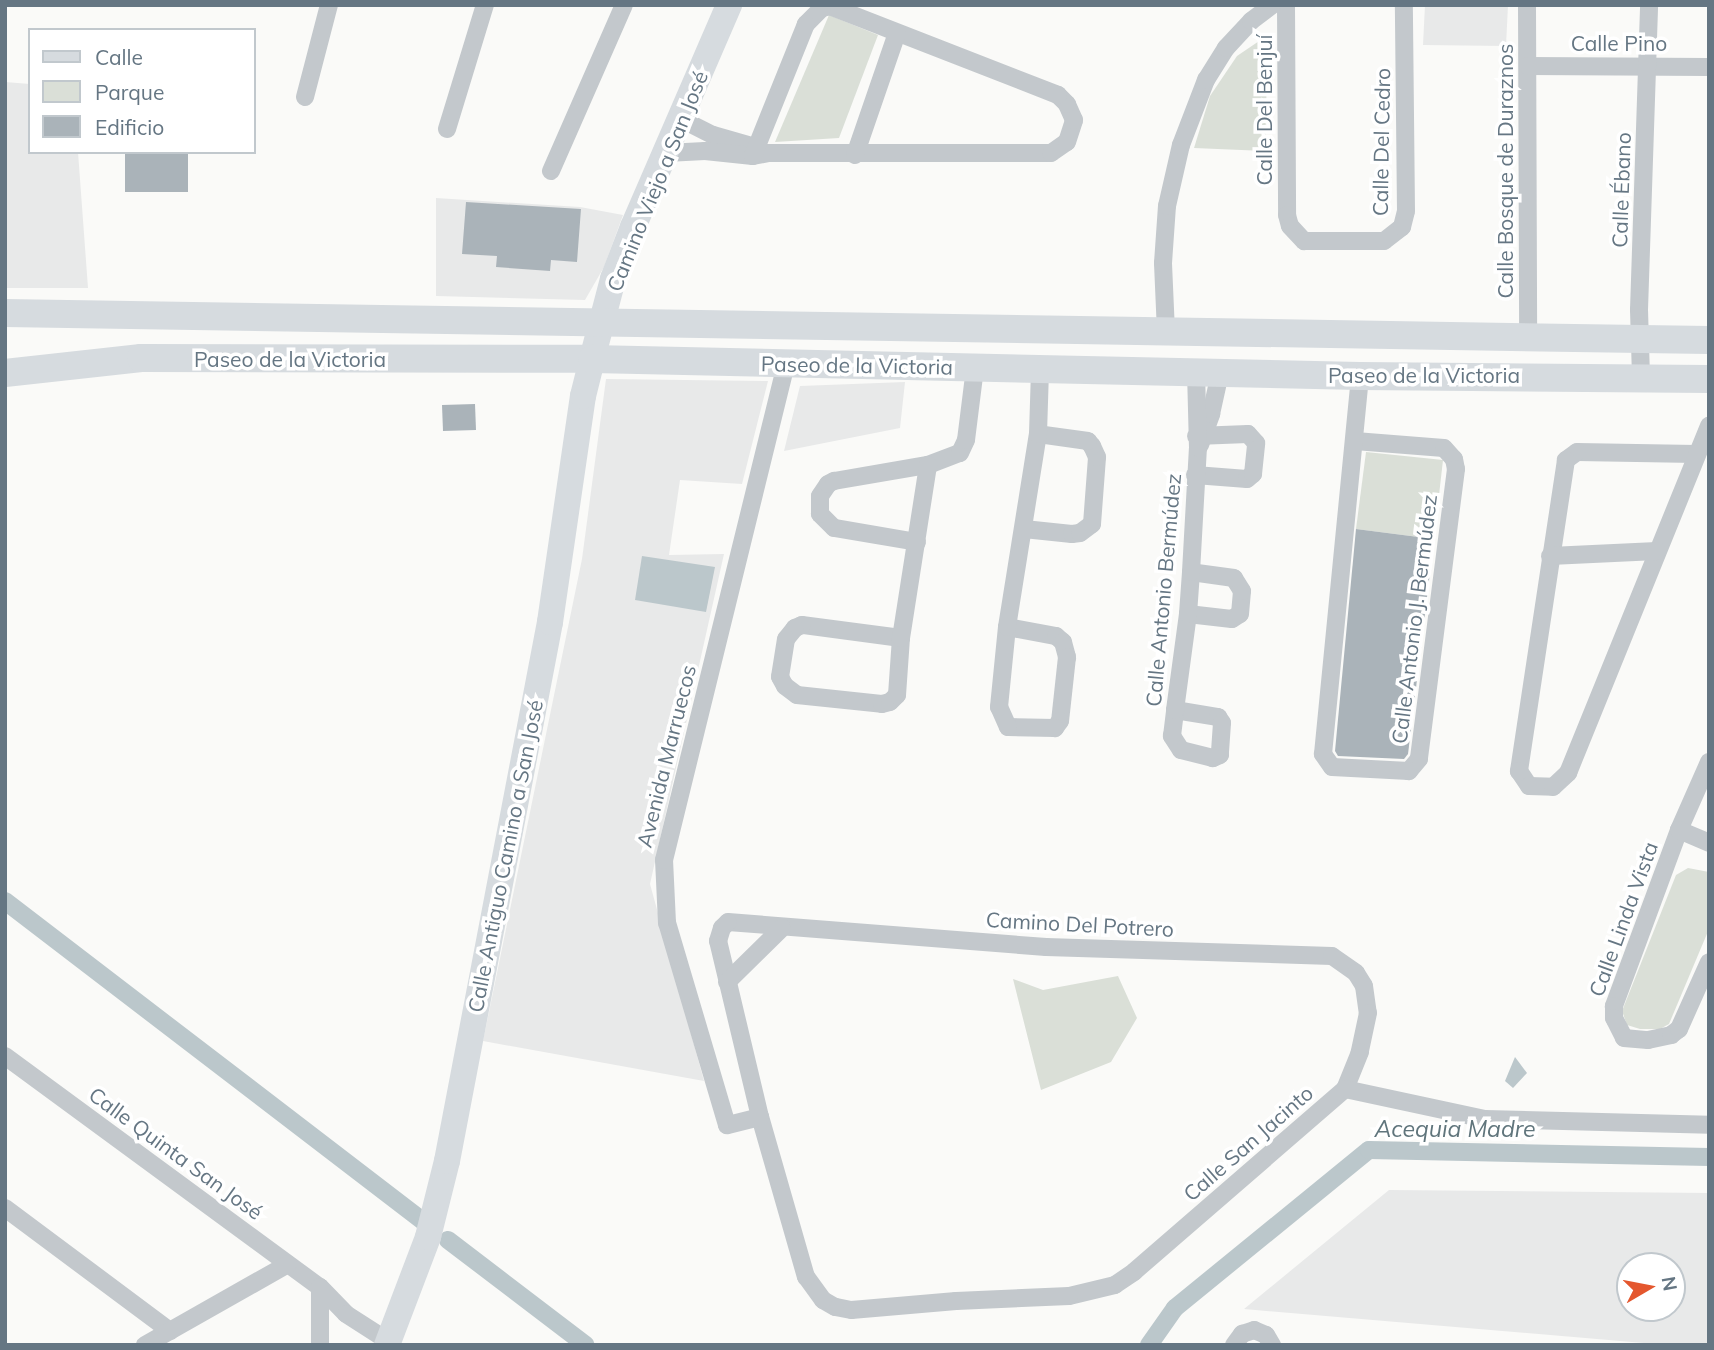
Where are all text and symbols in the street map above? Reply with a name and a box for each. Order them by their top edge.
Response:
legend [28,28,256,154]
street label: Calle Pino [1571,30,1667,56]
street label: Calle Del Benjuí [1251,34,1277,186]
text: Calle [95,44,143,70]
street label: Calle Bosque de Duraznos [1492,44,1518,298]
street label: Camino Viejo a San José [601,67,713,295]
street label: Calle Del Cedro [1367,68,1395,216]
text: Parque [95,79,164,105]
text: Edificio [95,114,164,140]
street label: Calle Ébano [1606,132,1636,248]
street label: Paseo de la Victoria [194,346,386,372]
street label: Paseo de la Victoria [761,351,953,379]
street label: Paseo de la Victoria [1328,362,1520,388]
street label: Calle Antonio Bermúdez [1140,472,1186,708]
street label: Calle Antonio J. Bermúdez [1386,493,1442,745]
street label: Avenida Marruecos [631,662,701,850]
street label: Calle Antiguo Camino a San José [462,698,548,1014]
street label: Calle Linda Vista [1583,838,1663,1000]
street label: Camino Del Potrero [985,906,1175,942]
street label: Calle San Jacinto [1178,1080,1318,1206]
street label: Calle Quinta San José [84,1081,268,1225]
water label: Acequia Madre [1375,1115,1535,1143]
north arrow [1616,1252,1686,1322]
text: N [1657,1275,1683,1293]

